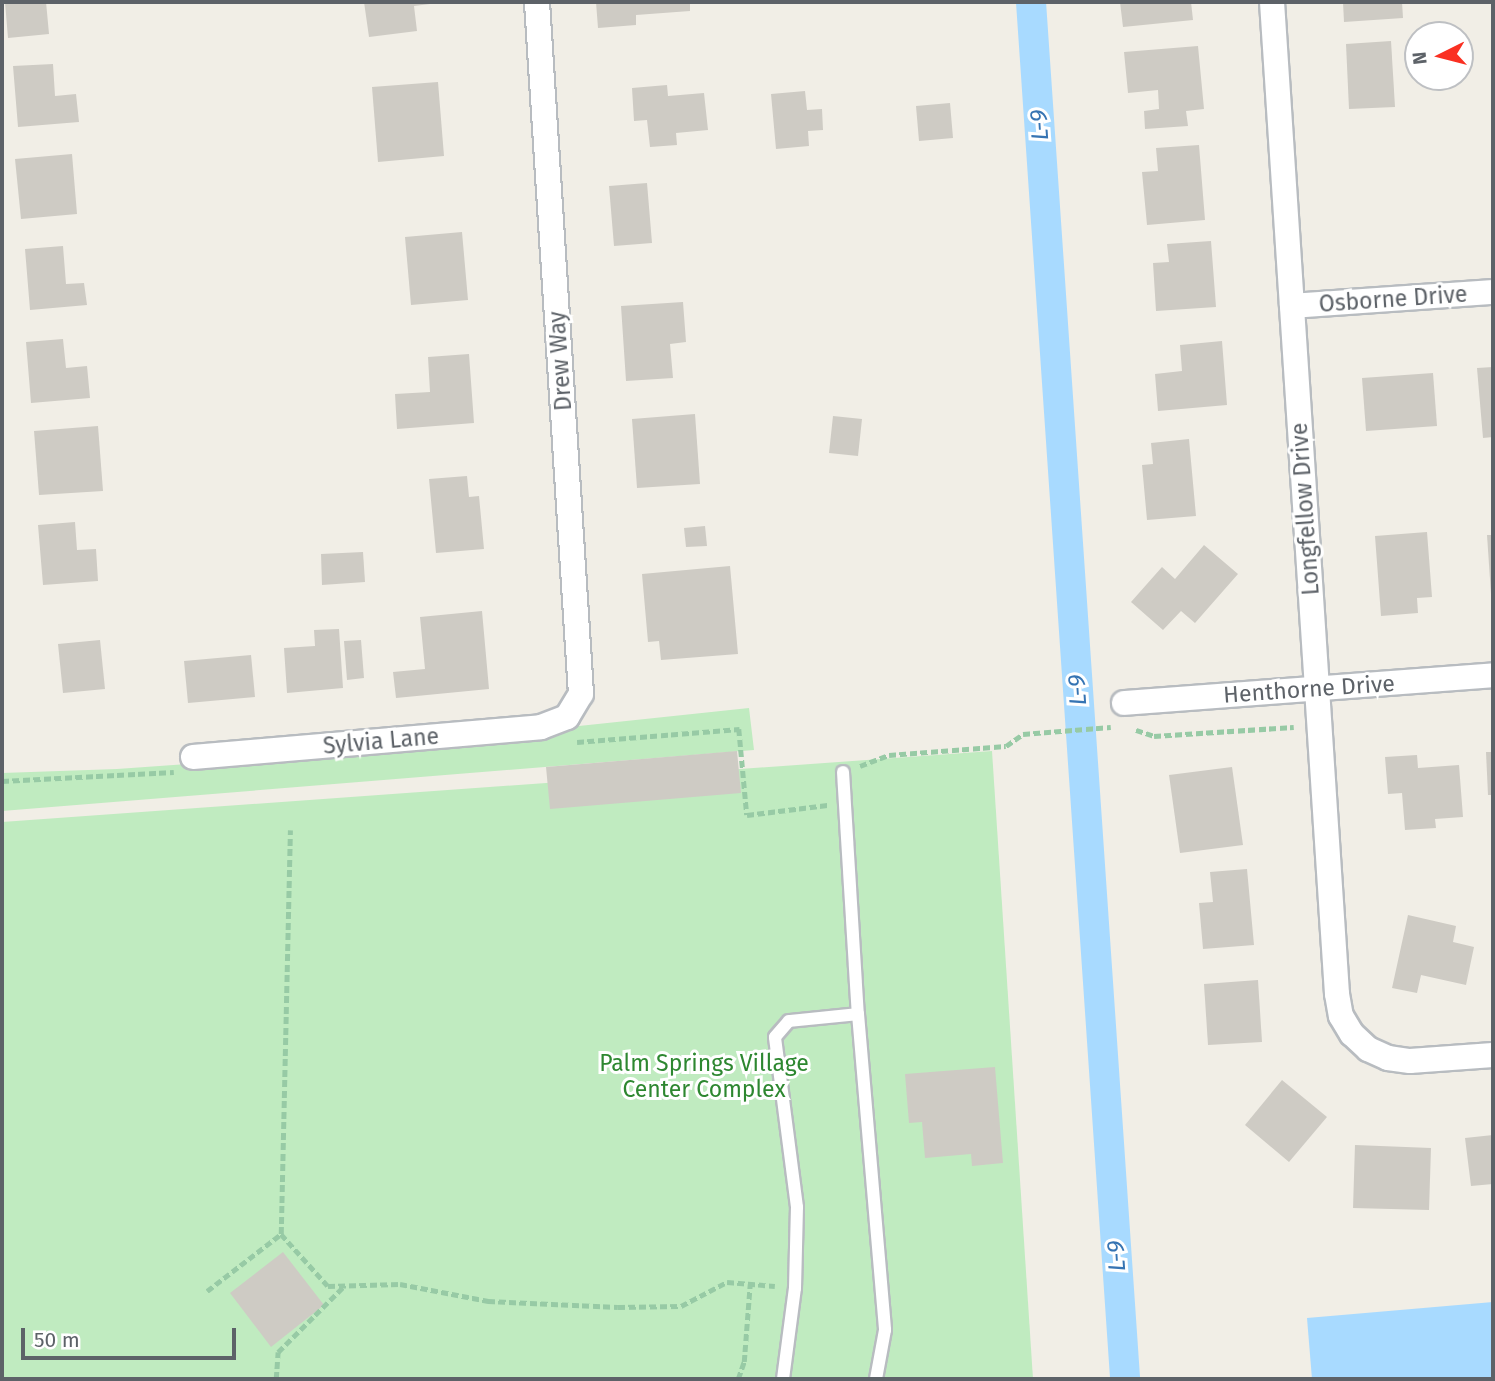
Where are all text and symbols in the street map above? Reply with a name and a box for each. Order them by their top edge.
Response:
north arrow [1404,21,1474,91]
text: N [1408,51,1432,66]
water label: L-9 [1025,108,1055,142]
street label: Osborne Drive [1318,280,1468,318]
street label: Drew Way [543,310,577,412]
street label: Longfellow Drive [1285,422,1325,596]
street label: Henthorne Drive [1222,669,1396,709]
water label: L-9 [1063,673,1093,707]
street label: Sylvia Lane [322,722,440,760]
park label: Palm Springs Village Center Complex [599,1049,809,1103]
water label: L-9 [1102,1239,1132,1273]
scale bar [24,1314,240,1358]
text: 50 m [34,1327,80,1353]

